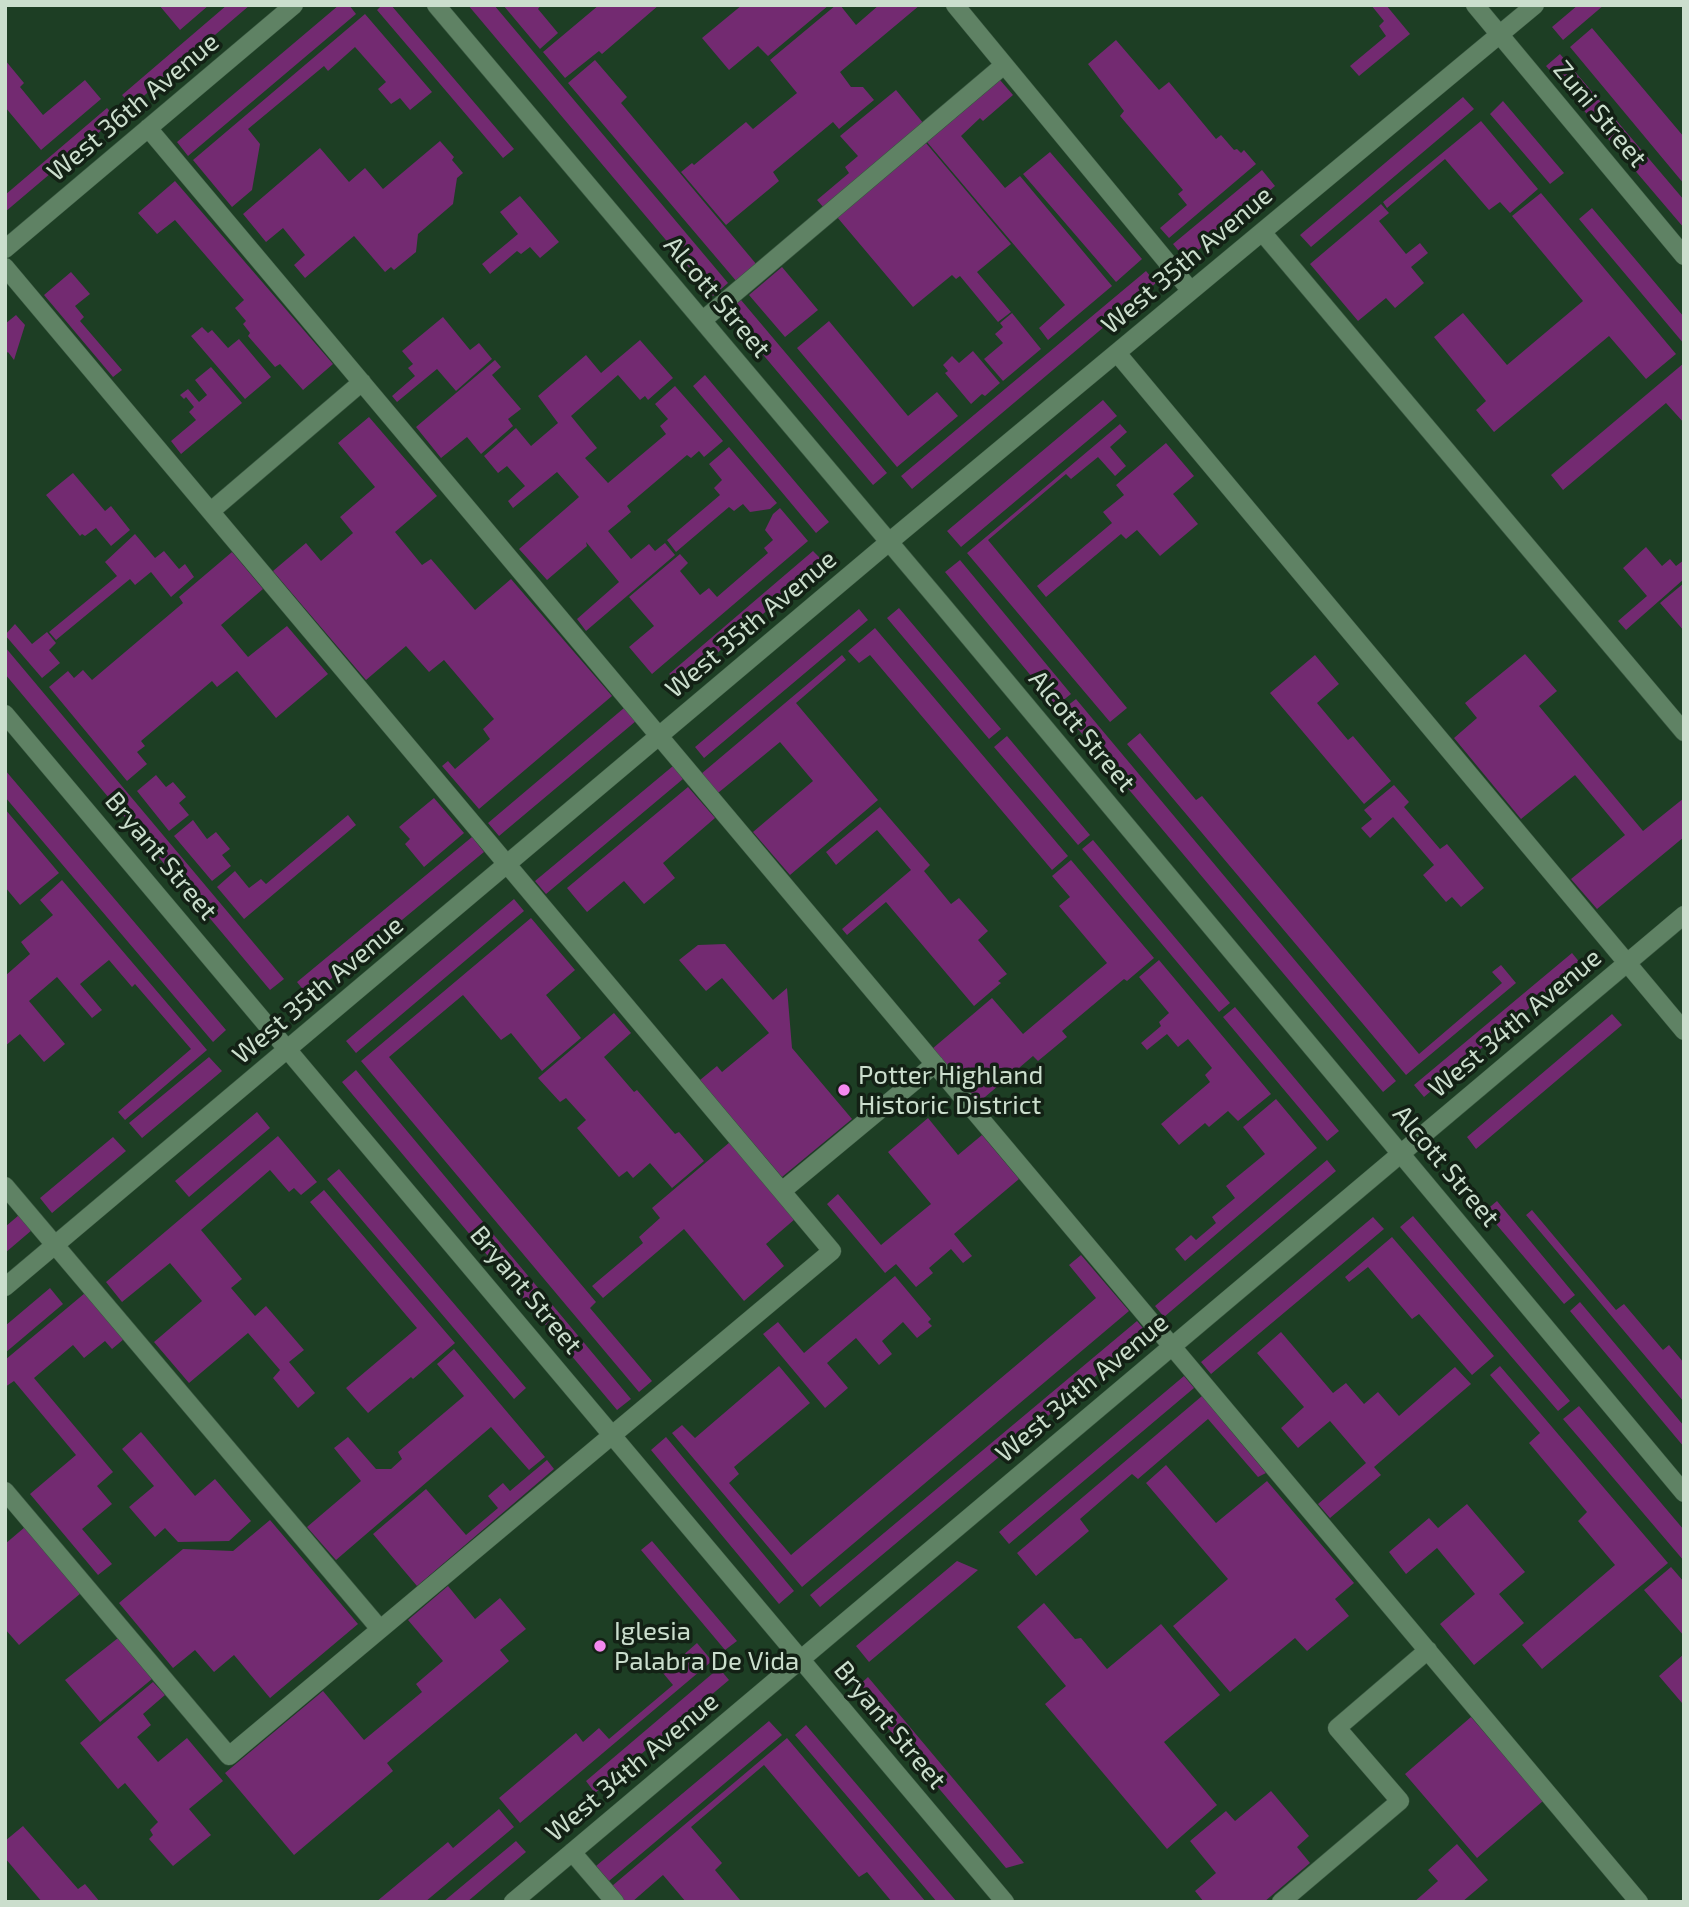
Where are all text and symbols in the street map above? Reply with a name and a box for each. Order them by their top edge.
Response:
street label: West 36th Avenue [41,26,225,188]
street label: Zuni Street [1547,55,1653,173]
street label: West 35th Avenue [1095,179,1279,341]
street label: Alcott Street [657,230,777,364]
street label: West 35th Avenue [659,543,843,705]
street label: Alcott Street [1022,664,1142,798]
street label: Bryant Street [98,786,224,926]
street label: West 35th Avenue [226,909,410,1071]
street label: West 34th Avenue [1422,942,1608,1104]
place label: Potter Highland Historic District [858,1059,1043,1120]
marker: Potter Highland Historic District [836,1082,852,1098]
street label: Alcott Street [1386,1099,1506,1233]
street label: Bryant Street [463,1220,589,1360]
street label: West 34th Avenue [989,1307,1175,1469]
place label: Iglesia Palabra De Vida [614,1615,799,1676]
marker: Iglesia Palabra De Vida [592,1638,608,1654]
street label: Bryant Street [827,1655,953,1795]
street label: West 34th Avenue [539,1686,725,1848]

